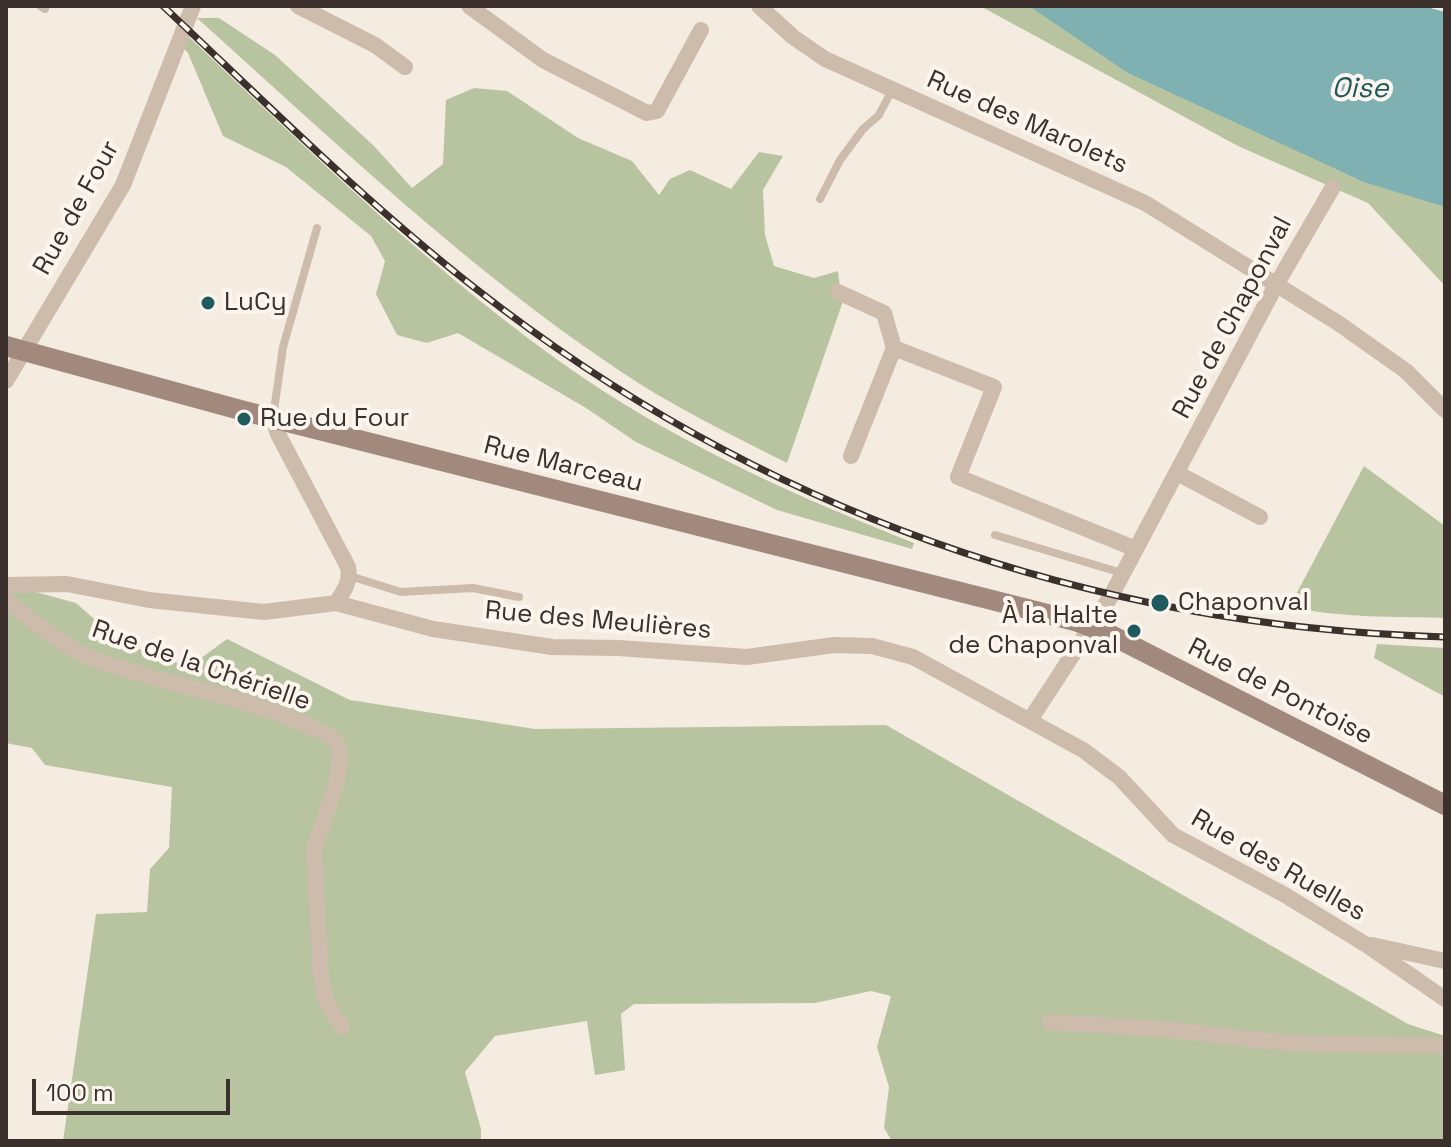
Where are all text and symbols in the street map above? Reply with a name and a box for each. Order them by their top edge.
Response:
street label: Rue des Marolets [922,65,1132,181]
water label: Oise [1332,72,1388,106]
street label: Rue de Four [27,135,127,281]
street label: Rue de Chaponval [1167,212,1299,424]
place label: LuCy [224,287,287,319]
marker: LuCy [199,294,217,312]
place label: Rue du Four [260,403,409,435]
marker: Rue du Four [235,410,253,428]
street label: Rue Marceau [480,430,646,500]
place label: Chaponval [1178,587,1309,619]
marker: Chaponval [1149,592,1171,614]
street label: Rue des Meulières [483,596,713,646]
place label: À la Halte de Chaponval [948,600,1118,662]
street label: Rue de la Chérielle [88,614,314,718]
marker: À la Halte de Chaponval [1125,622,1143,640]
street label: Rue de Pontoise [1182,632,1378,752]
street label: Rue des Ruelles [1185,803,1371,929]
scale bar [36,1063,234,1113]
text: 100 m [46,1077,114,1108]

